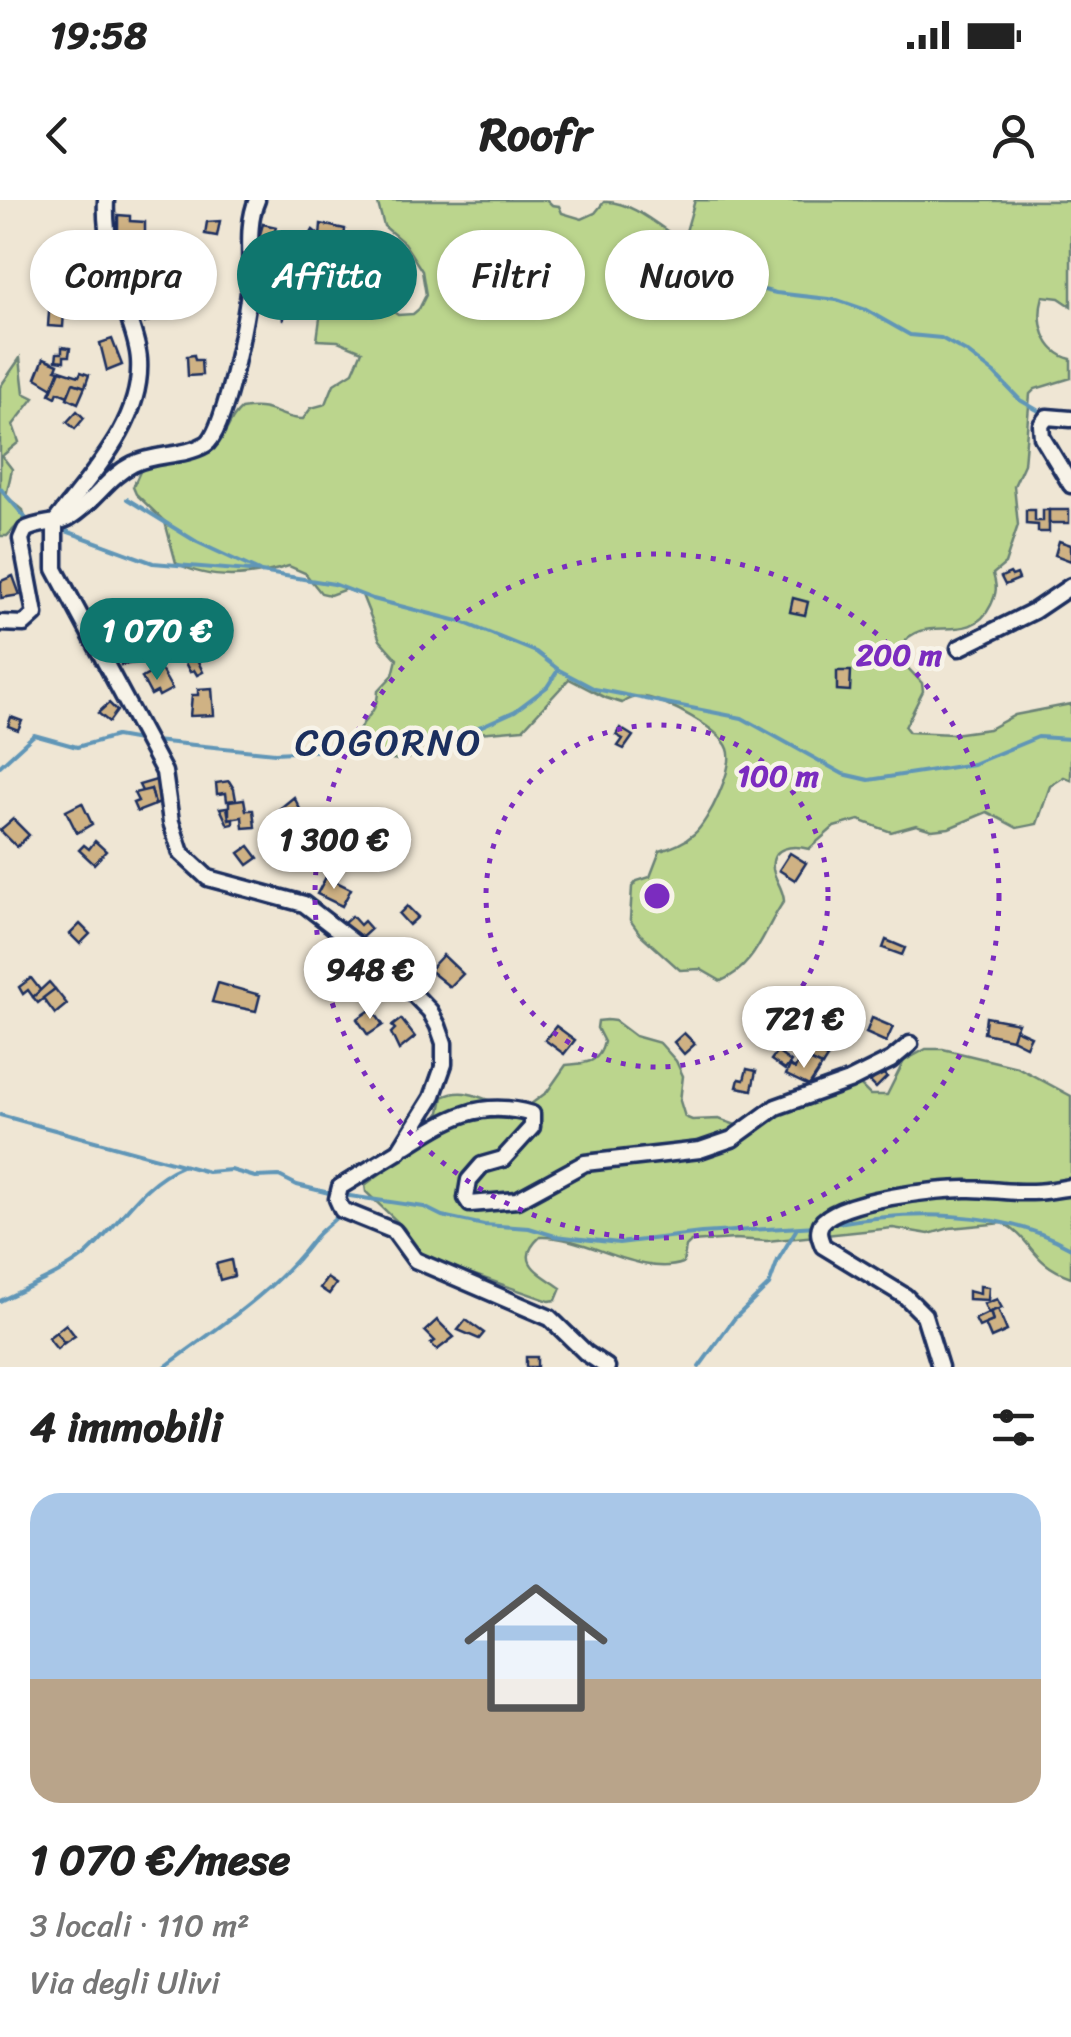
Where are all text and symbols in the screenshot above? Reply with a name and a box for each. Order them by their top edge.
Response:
text: 19:58 [50,2,147,69]
text: Roofr [480,95,591,175]
icon: back [30,108,85,163]
icon: person [986,108,1041,163]
chip: Compra [30,230,217,320]
chip: Affitta [237,230,417,320]
chip: Filtri [437,230,585,320]
chip: Nuovo [605,230,769,320]
pin: 1 070 € [65,598,249,683]
text: 1 070 € [102,602,212,659]
text: 200 m [856,628,942,682]
district label: COGORNO [295,709,483,776]
text: 100 m [737,749,819,803]
pin: 1 300 € [242,807,426,892]
text: 1 300 € [279,811,389,868]
centre of rings [639,878,675,914]
pin: 948 € [300,937,440,1022]
text: 948 € [326,941,414,998]
pin: 721 € [734,986,874,1071]
text: 721 € [764,990,844,1047]
text: 4 immobili [30,1390,222,1464]
icon: filters [986,1400,1041,1455]
icon: home [446,1558,626,1738]
text: 1 070 €/mese [30,1823,290,1897]
text: 3 locali · 110 m² [30,1897,250,1954]
text: Via degli Ulivi [30,1954,220,2011]

